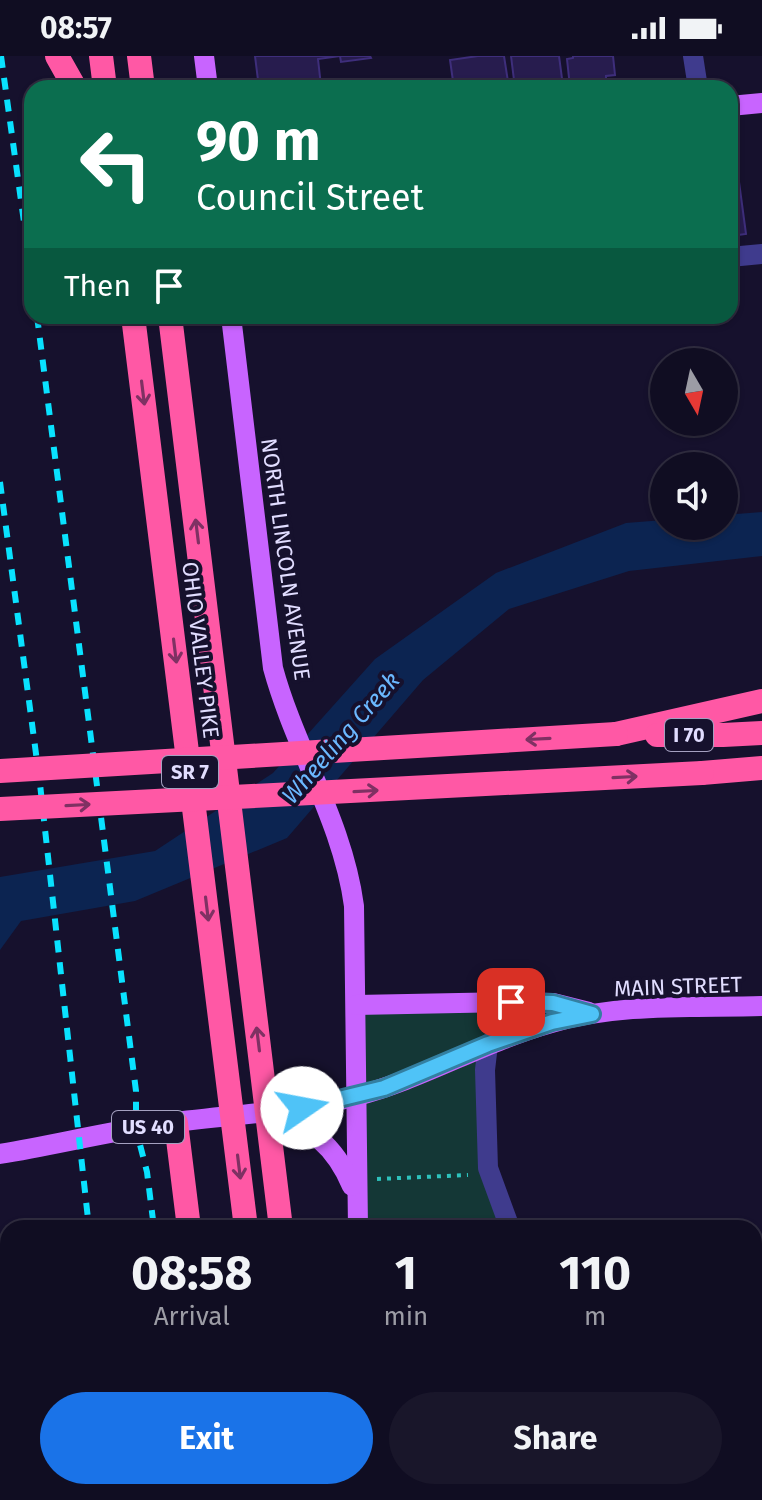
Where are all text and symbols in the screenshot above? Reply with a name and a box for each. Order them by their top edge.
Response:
text: 08:57 [40,10,112,46]
text: 90 m [196,108,321,175]
icon: left [64,112,168,216]
text: Council Street [196,176,424,220]
icon: arrive [147,264,191,308]
text: Then [64,268,131,304]
north arrow [650,348,738,436]
map controls [650,348,738,540]
one-way arrow [135,380,150,406]
street label: NORTH LINCOLN AVENUE [255,436,316,682]
button: sound [650,452,738,540]
one-way arrow [189,518,204,545]
street label: OHIO VALLEY PIKE [176,560,225,740]
one-way arrow [167,638,182,664]
water label: Wheeling Creek [276,666,406,810]
road number: I 70 [665,719,713,751]
one-way arrow [525,732,552,747]
road number: SR 7 [162,756,218,788]
one-way arrow [611,770,638,785]
one-way arrow [352,783,379,798]
one-way arrow [64,798,91,813]
one-way arrow [199,896,214,922]
pin [477,968,545,1036]
street label: MAIN STREET [613,971,743,1002]
icon: arrive [489,980,533,1024]
one-way arrow [251,1026,266,1053]
position arrow [260,1066,344,1150]
road number: US 40 [112,1111,184,1143]
one-way arrow [231,1154,246,1180]
text: 08:58 [131,1244,252,1302]
text: 1 [395,1244,417,1302]
text: 110 [559,1244,631,1302]
text: Arrival [154,1301,230,1332]
text: min [383,1301,428,1332]
text: m [584,1301,606,1332]
button: Exit [40,1392,373,1484]
button: Share [389,1392,722,1484]

